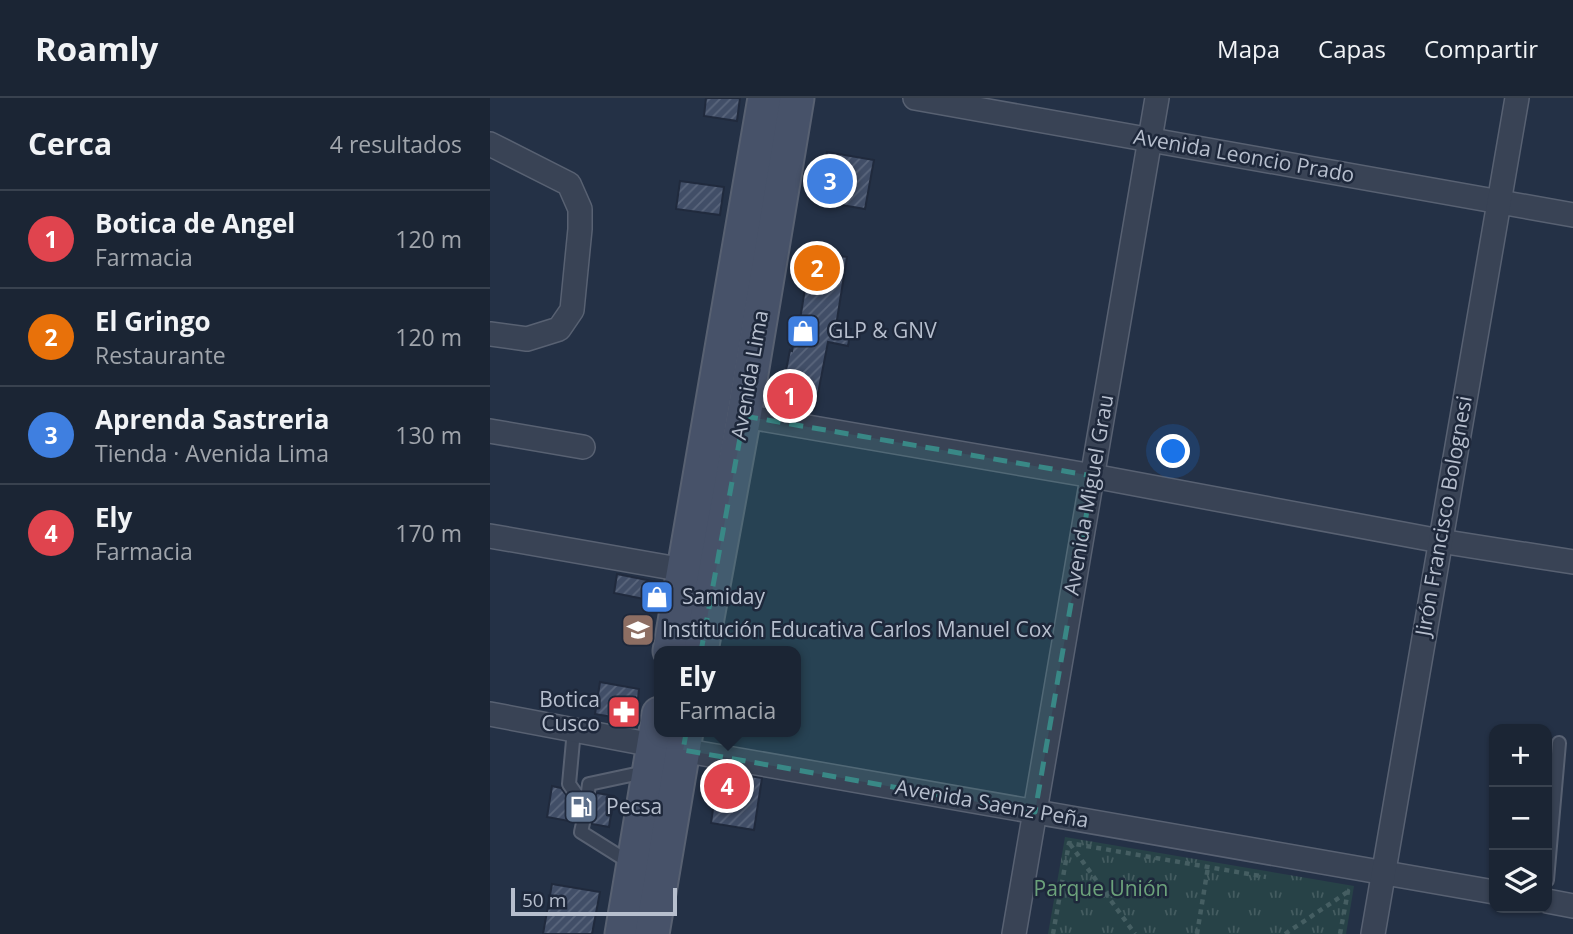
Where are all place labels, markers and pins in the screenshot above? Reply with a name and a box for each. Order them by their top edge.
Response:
pin: 3 [807,155,853,207]
pin: 2 [794,242,840,294]
shop icon: GLP & GNV [784,312,822,350]
place label: GLP & GNV [828,316,937,344]
pin: 1 [767,370,813,422]
shop icon: Samiday [638,578,676,616]
place label: Samiday [682,582,765,610]
school or university icon: Institución Educativa Carlos Manuel Cox [619,611,657,649]
place label: Institución Educativa Carlos Manuel Cox [662,615,1052,643]
place label: Botica Cusco [539,685,600,737]
pharmacy icon: Botica Cusco [605,693,643,731]
pin: 4 [704,760,750,812]
fuel station icon: Pecsa [562,788,600,826]
place label: Pecsa [606,792,662,820]

